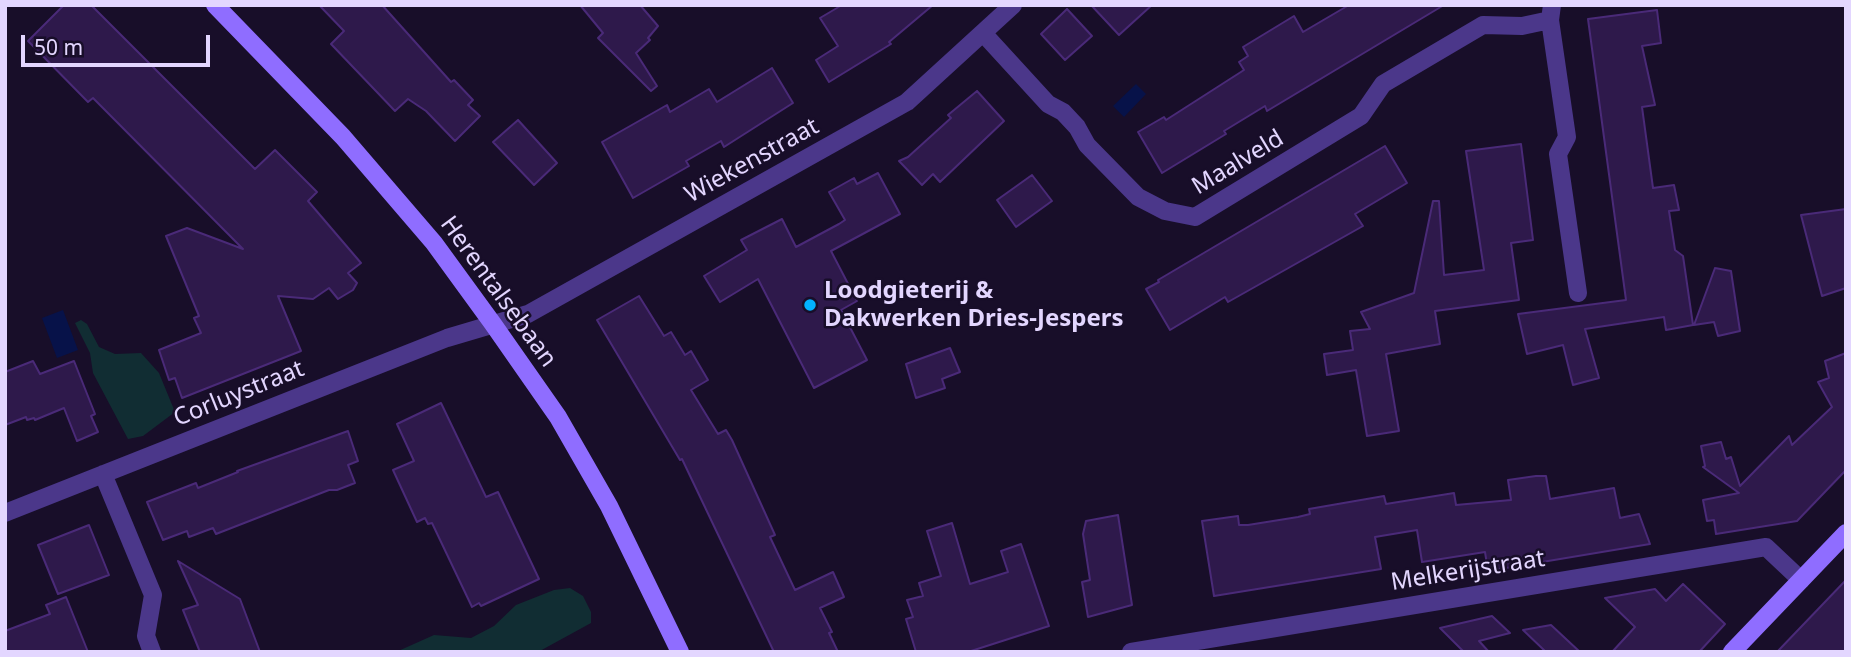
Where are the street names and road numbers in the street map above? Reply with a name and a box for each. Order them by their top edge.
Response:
street label: Wiekenstraat [680,112,824,210]
street label: Maalveld [1187,125,1289,201]
street label: Herentalsebaan [434,211,562,373]
street label: Corluystraat [170,355,308,433]
street label: Melkerijstraat [1389,545,1547,597]

